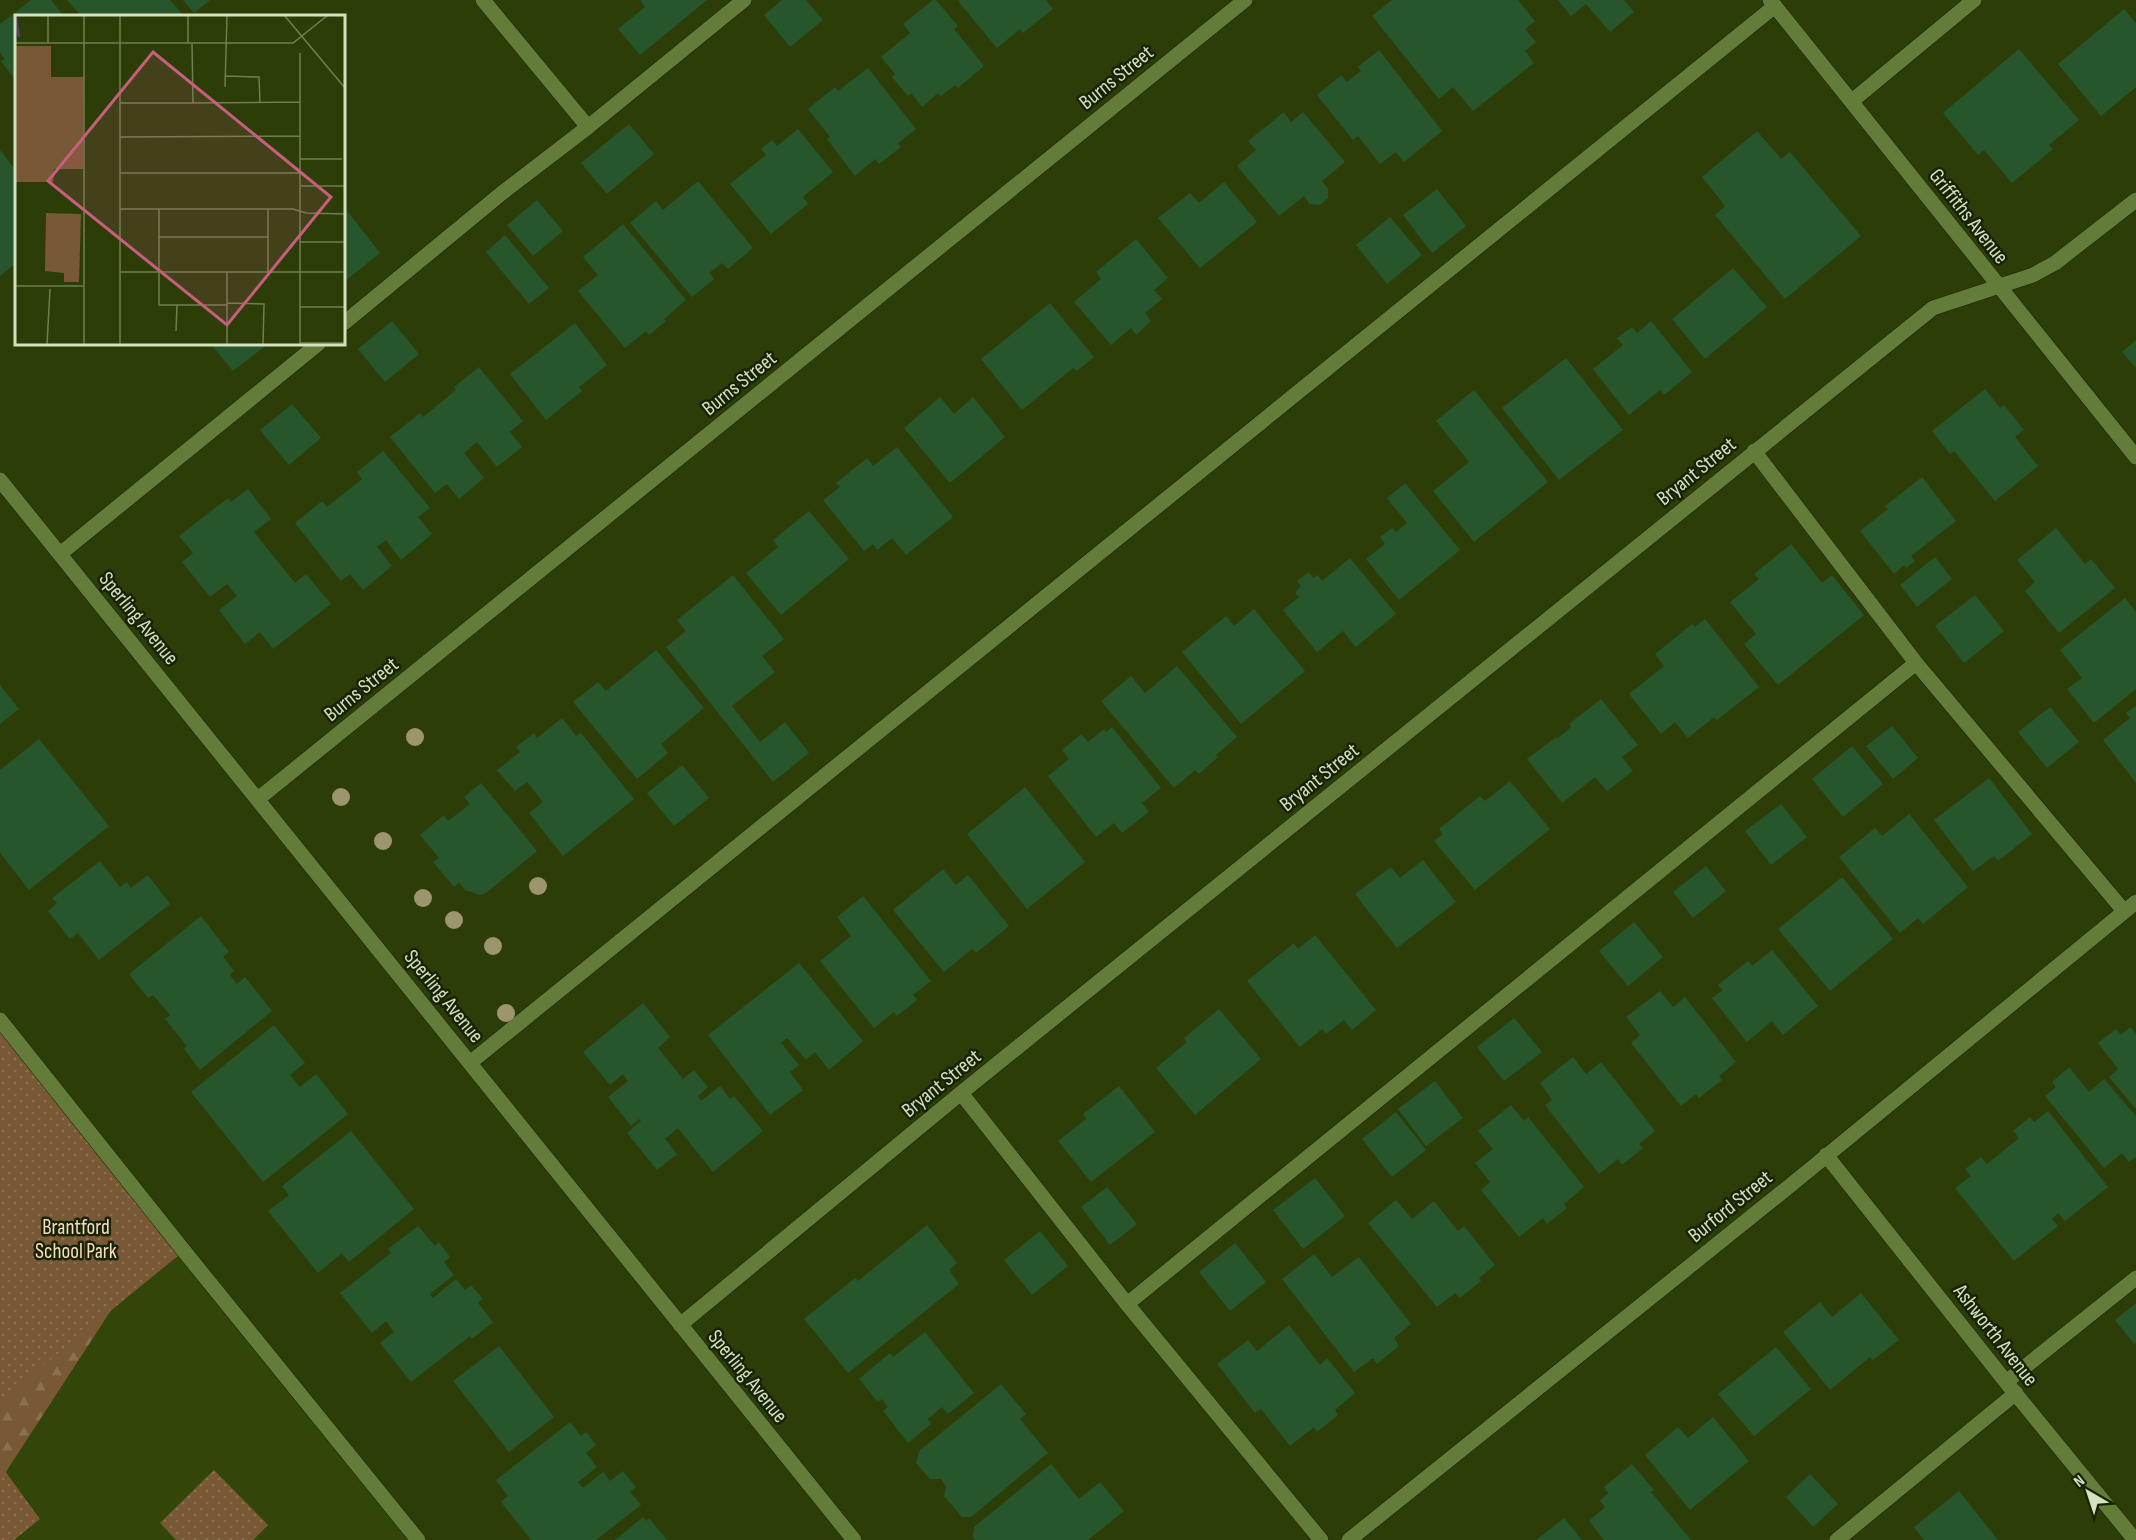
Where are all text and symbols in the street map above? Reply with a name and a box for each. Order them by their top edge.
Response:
inset map [15,15,345,345]
street label: Burns Street [1074,40,1159,115]
street label: Griffiths Avenue [1924,164,2014,269]
street label: Burns Street [697,346,782,421]
street label: Bryant Street [1652,432,1741,511]
street label: Sperling Avenue [94,567,184,670]
street label: Burns Street [319,652,404,727]
street label: Bryant Street [1275,738,1364,817]
street label: Sperling Avenue [399,945,489,1048]
street label: Bryant Street [897,1044,986,1123]
street label: Burford Street [1683,1165,1777,1248]
park label: Brantford School Park [35,1215,117,1264]
street label: Ashworth Avenue [1947,1279,2043,1391]
street label: Sperling Avenue [703,1325,793,1428]
north arrow [2058,1462,2118,1522]
text: N [2070,1471,2089,1492]

